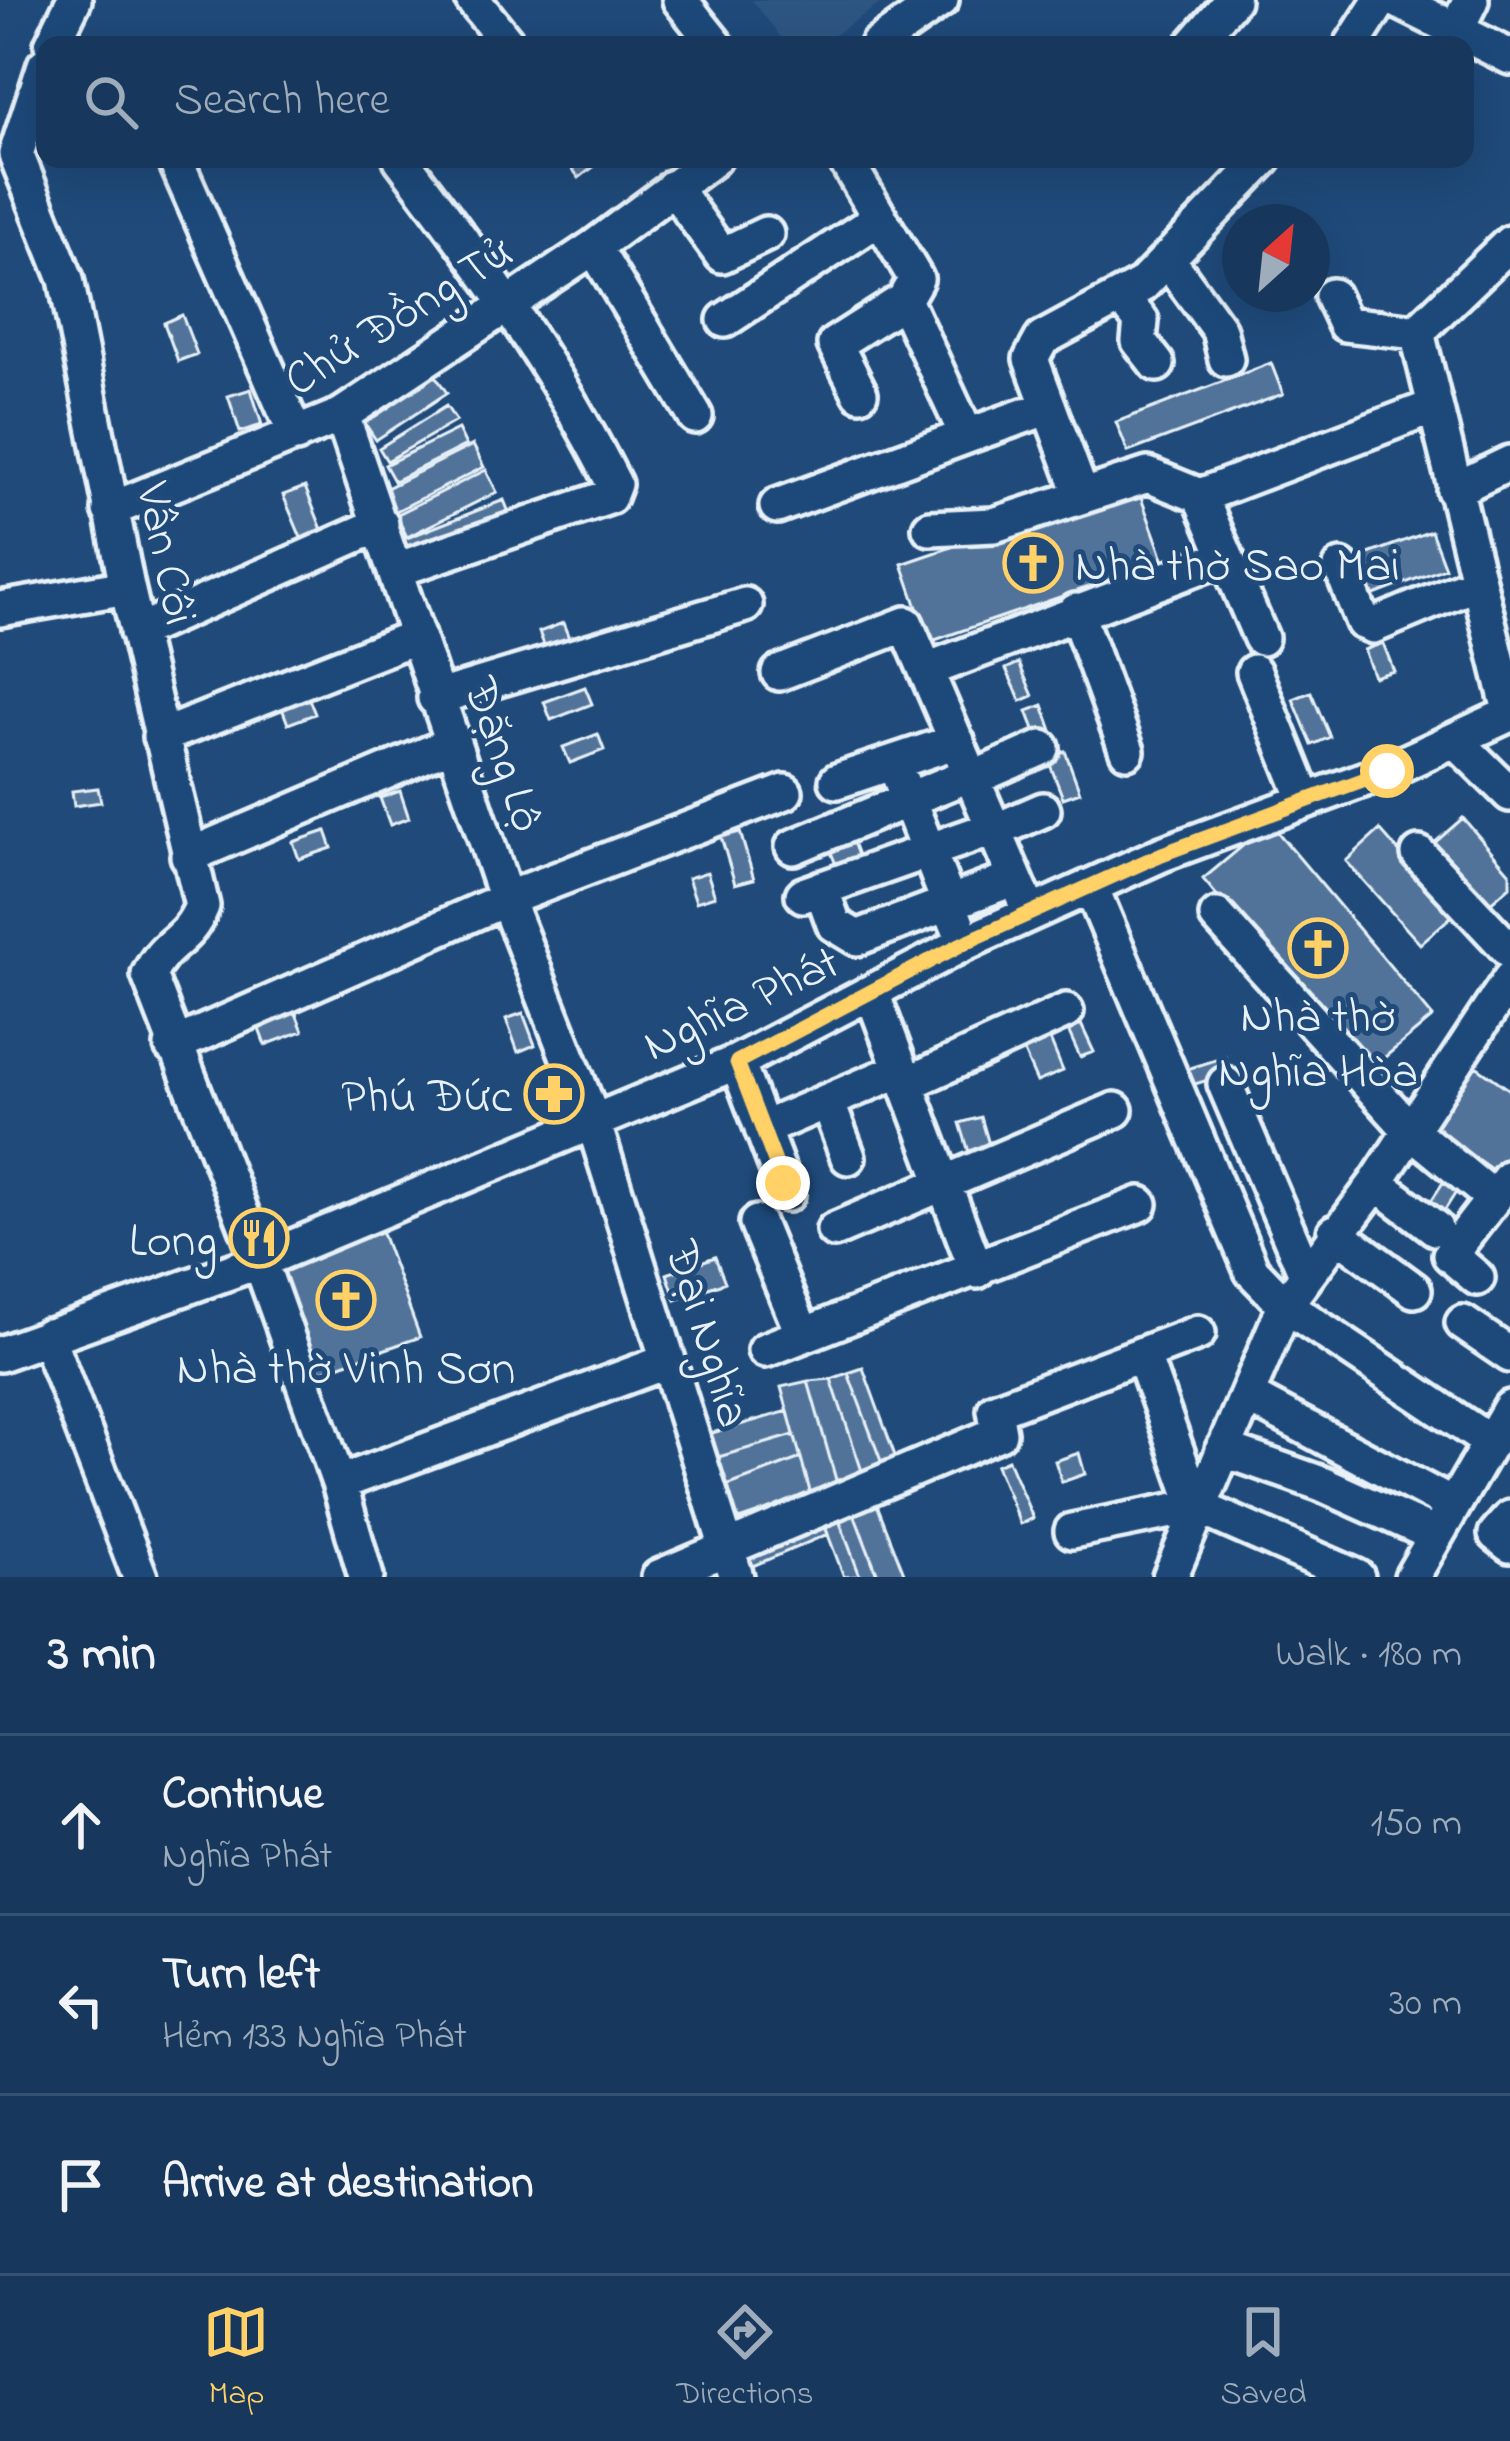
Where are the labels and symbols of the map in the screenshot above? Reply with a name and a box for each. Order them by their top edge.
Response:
north arrow [1222,204,1330,312]
street label: Chử Đồng Tử [272,220,528,417]
street label: Vân Côi [115,475,213,632]
church icon: Nhà thờ Sao Mai [1002,532,1064,594]
place label: Nhà thờ Sao Mai [1075,533,1400,603]
street label: Đặng Lộ [441,668,560,842]
route start [1360,744,1414,798]
church icon: Nhà thờ Nghĩa Hòa [1287,917,1349,979]
street label: Nghĩa Phát [632,930,852,1082]
place label: Nhà thờ Nghĩa Hòa [1218,984,1418,1110]
pharmacy icon: Phú Đức [523,1063,585,1125]
place label: Phú Đức [341,1064,513,1134]
route end [756,1156,810,1210]
restaurant icon: Long [228,1207,290,1269]
place label: Long [129,1208,217,1279]
street label: Đại Nghĩa [643,1232,767,1436]
church icon: Nhà thờ Vinh Sơn [315,1269,377,1331]
place label: Nhà thờ Vinh Sơn [177,1336,515,1406]

